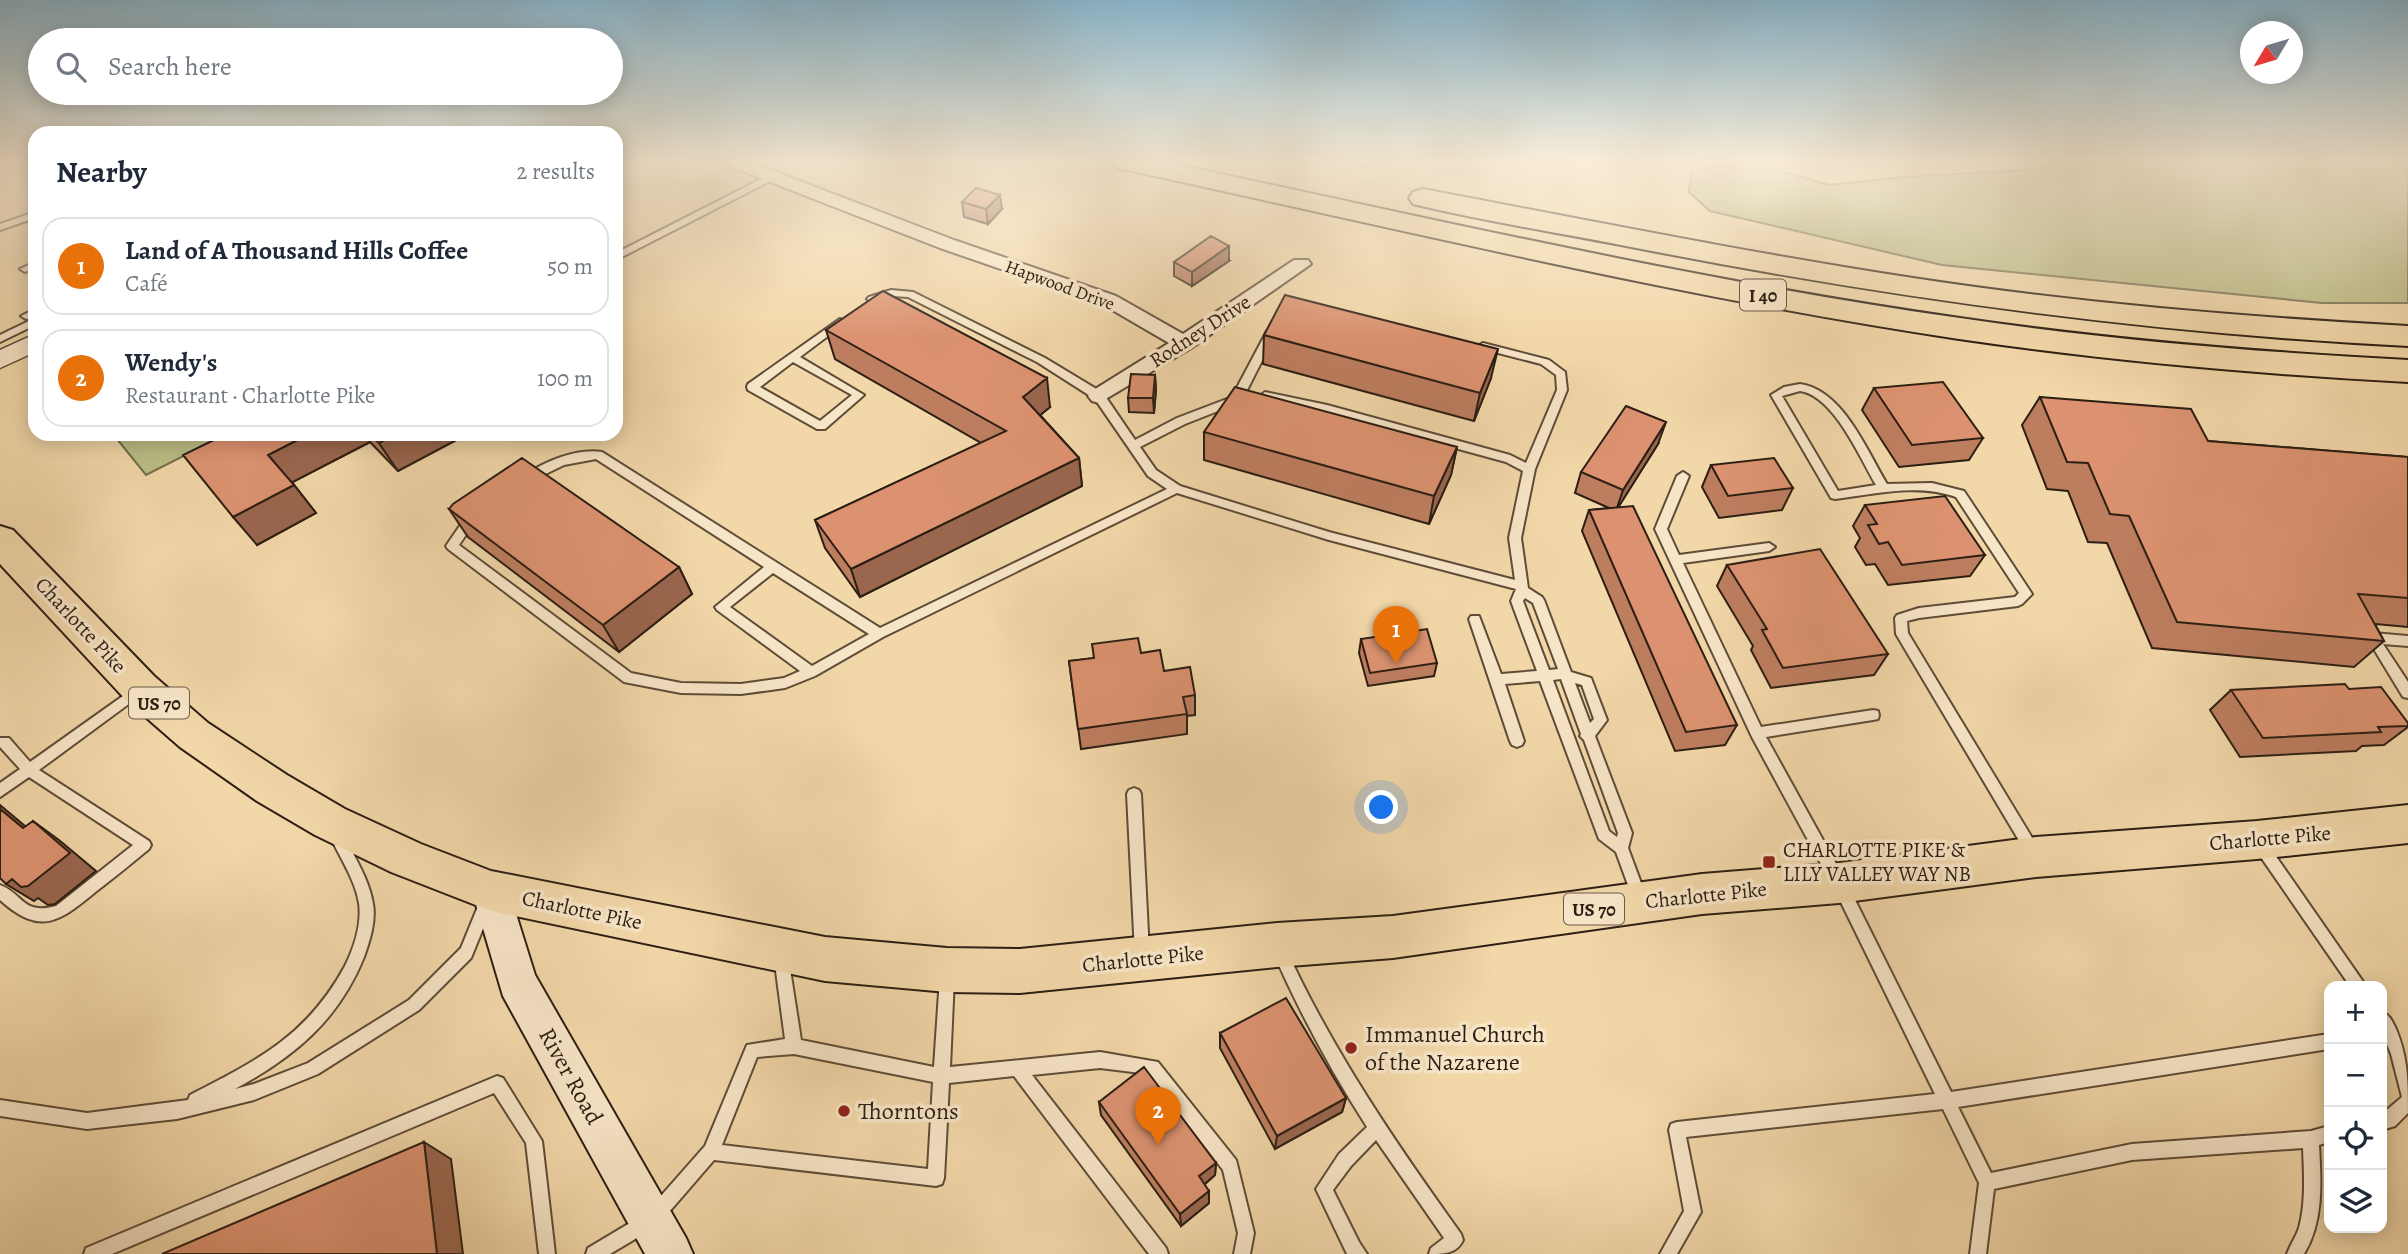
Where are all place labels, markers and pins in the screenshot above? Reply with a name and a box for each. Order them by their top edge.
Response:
pin: 1 [1373,606,1419,664]
place label: CHARLOTTE PIKE & LILY VALLEY WAY NB [1783,836,1971,888]
marker: CHARLOTTE PIKE & LILY VALLEY WAY NB [1761,854,1777,870]
place label: Immanuel Church of the Nazarene [1365,1018,1545,1078]
marker: Immanuel Church of the Nazarene [1343,1040,1359,1056]
pin: 2 [1135,1087,1181,1145]
place label: Thorntons [858,1095,959,1127]
marker: Thorntons [836,1103,852,1119]

